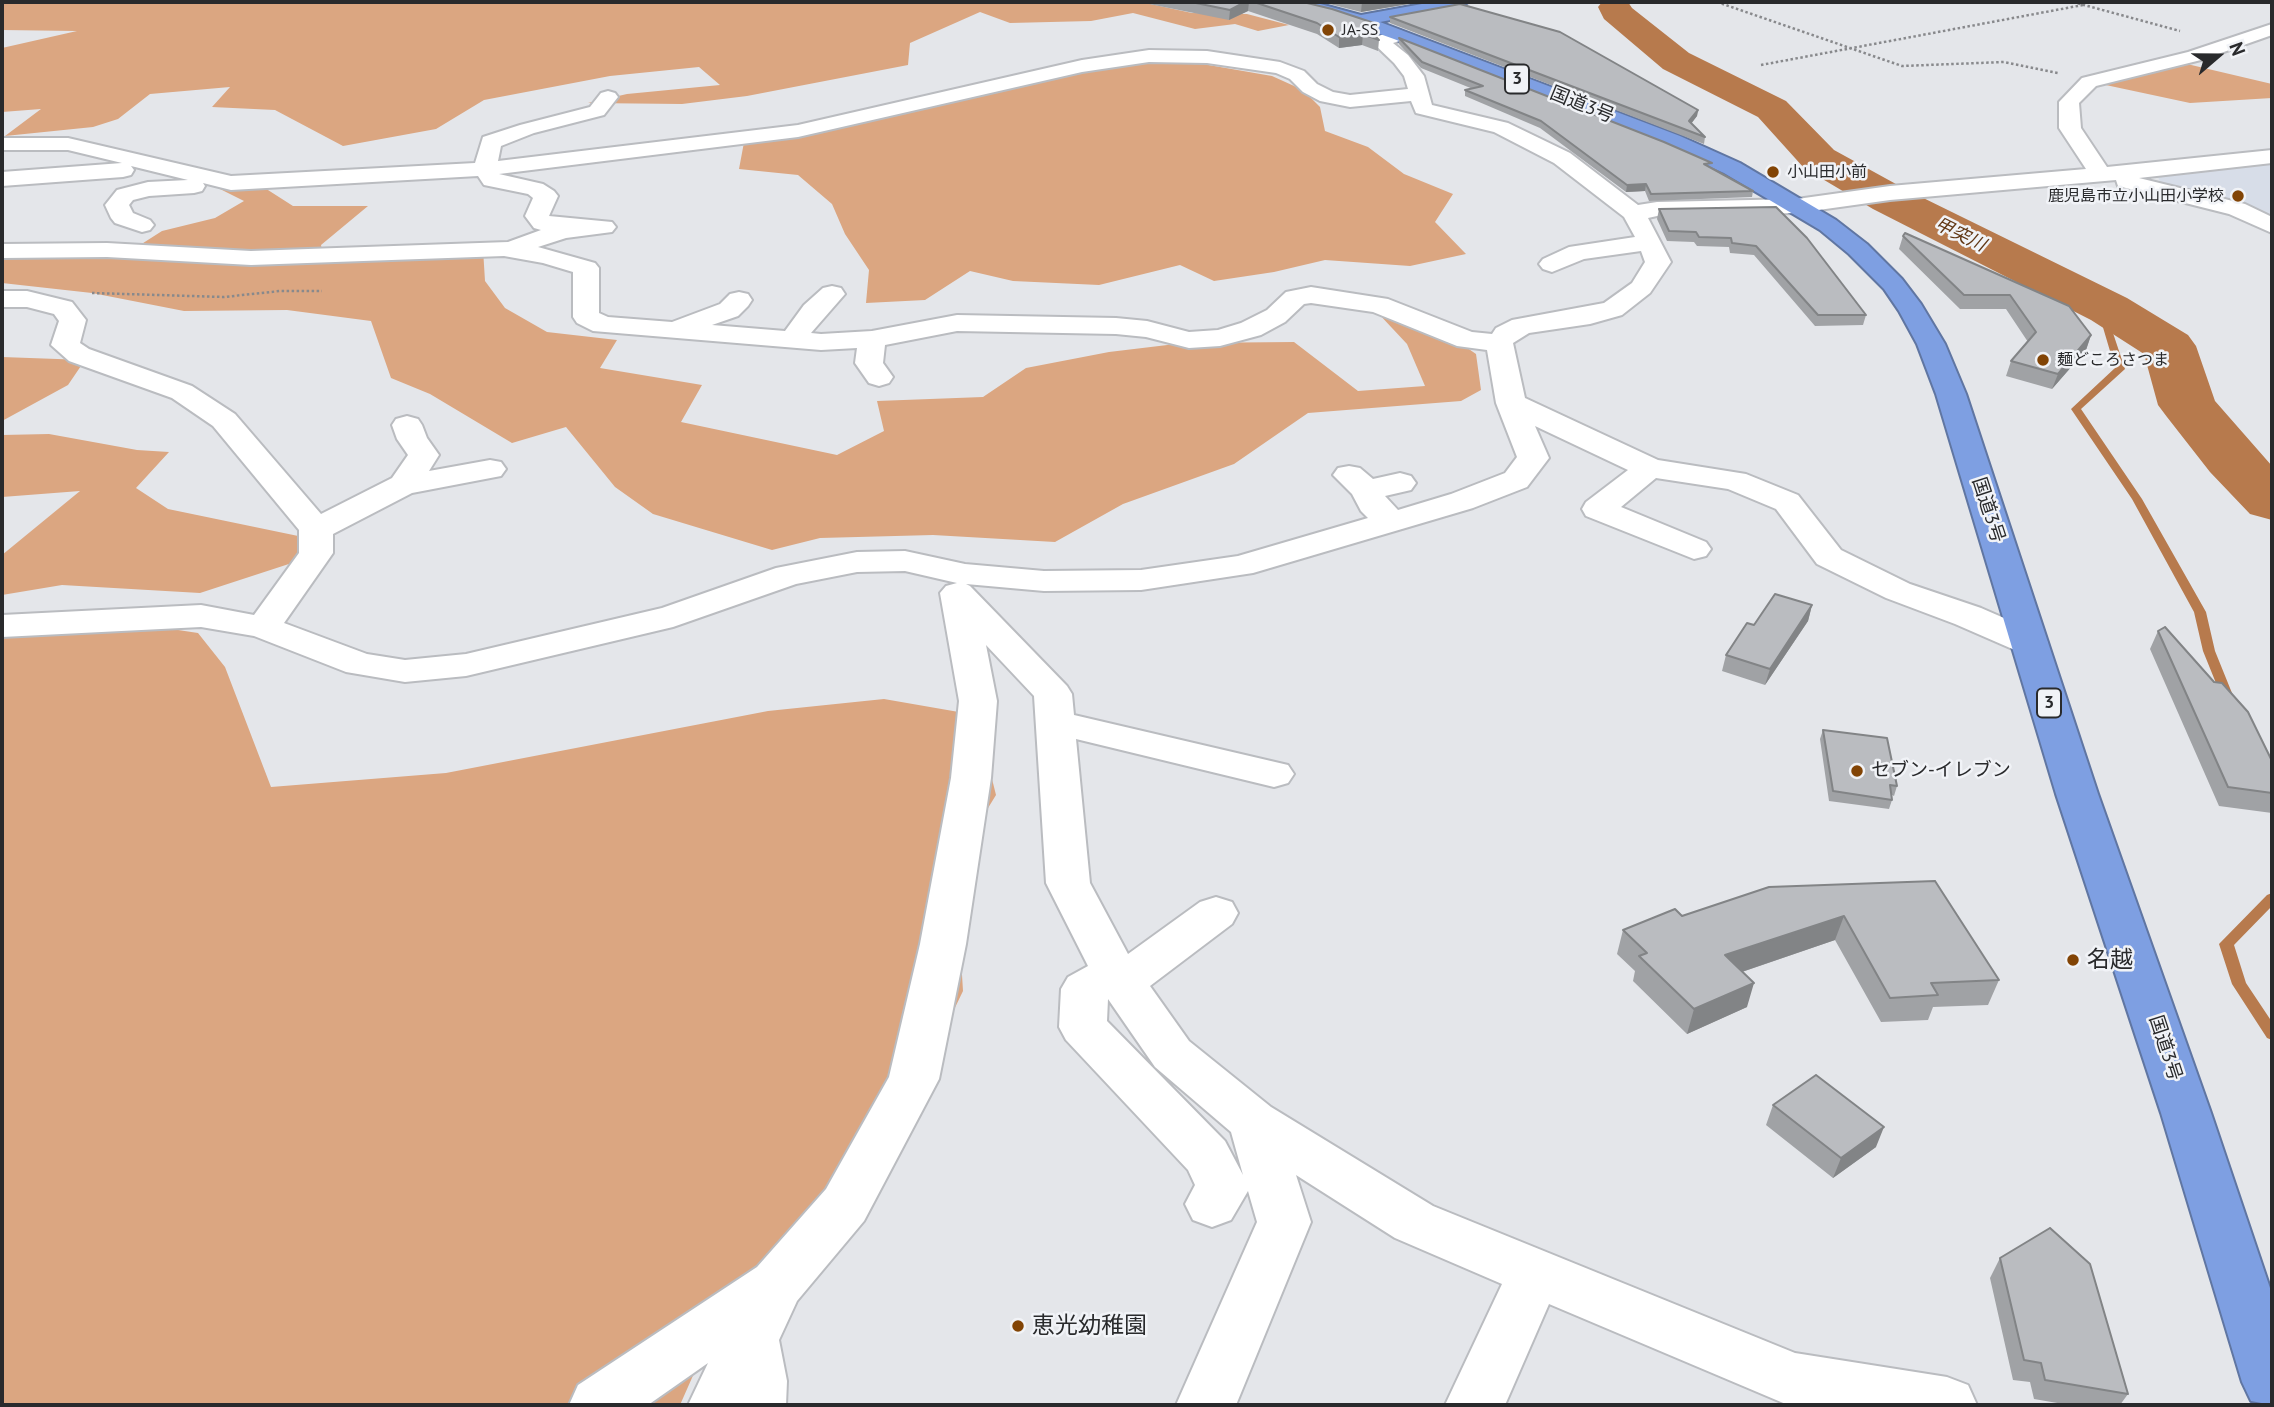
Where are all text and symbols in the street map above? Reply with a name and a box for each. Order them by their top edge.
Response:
place label: JA-SS [1342,20,1378,40]
north arrow [2183,21,2253,91]
marker: JA-SS [1320,22,1336,38]
text: N [2224,39,2251,59]
road number: 3 [1505,64,1529,94]
street label: 国道3号 [1547,82,1617,128]
place label: 小山田小前 [1787,162,1867,182]
marker: 小山田小前 [1765,164,1781,180]
place label: 鹿児島市立小山田小学校 [2048,186,2224,206]
marker: 鹿児島市立小山田小学校 [2230,188,2246,204]
water label: 甲突川 [1931,213,1989,257]
place label: 麺どころさつま [2057,350,2169,370]
marker: 麺どころさつま [2035,352,2051,368]
street label: 国道3号 [1967,474,2009,546]
road number: 3 [2037,688,2061,718]
place label: セブン-イレブン [1871,760,2011,782]
marker: セブン-イレブン [1849,763,1865,779]
place label: 名越 [2087,946,2133,974]
marker: 名越 [2065,952,2081,968]
street label: 国道3号 [2144,1012,2186,1084]
place label: 恵光幼稚園 [1032,1312,1147,1340]
marker: 恵光幼稚園 [1010,1318,1026,1334]

